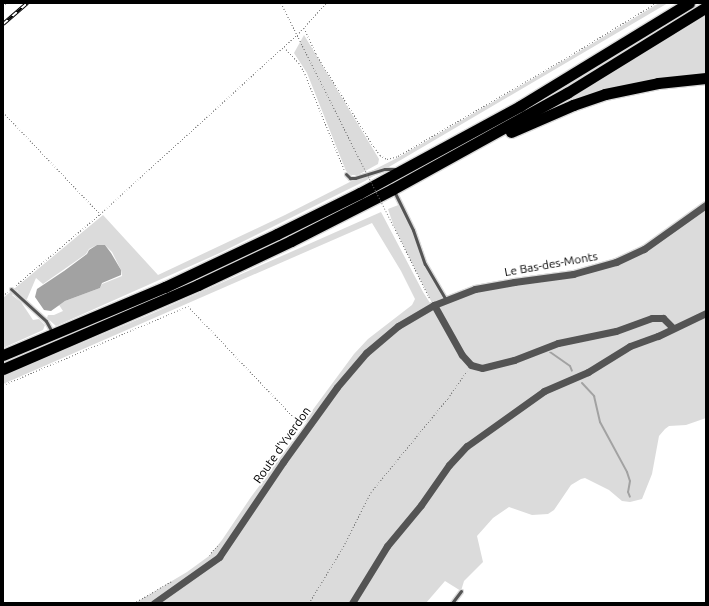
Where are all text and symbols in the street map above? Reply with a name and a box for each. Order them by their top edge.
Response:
street label: Le Bas-des-Monts [503,249,599,279]
street label: Route d'Yverdon [250,404,314,486]

